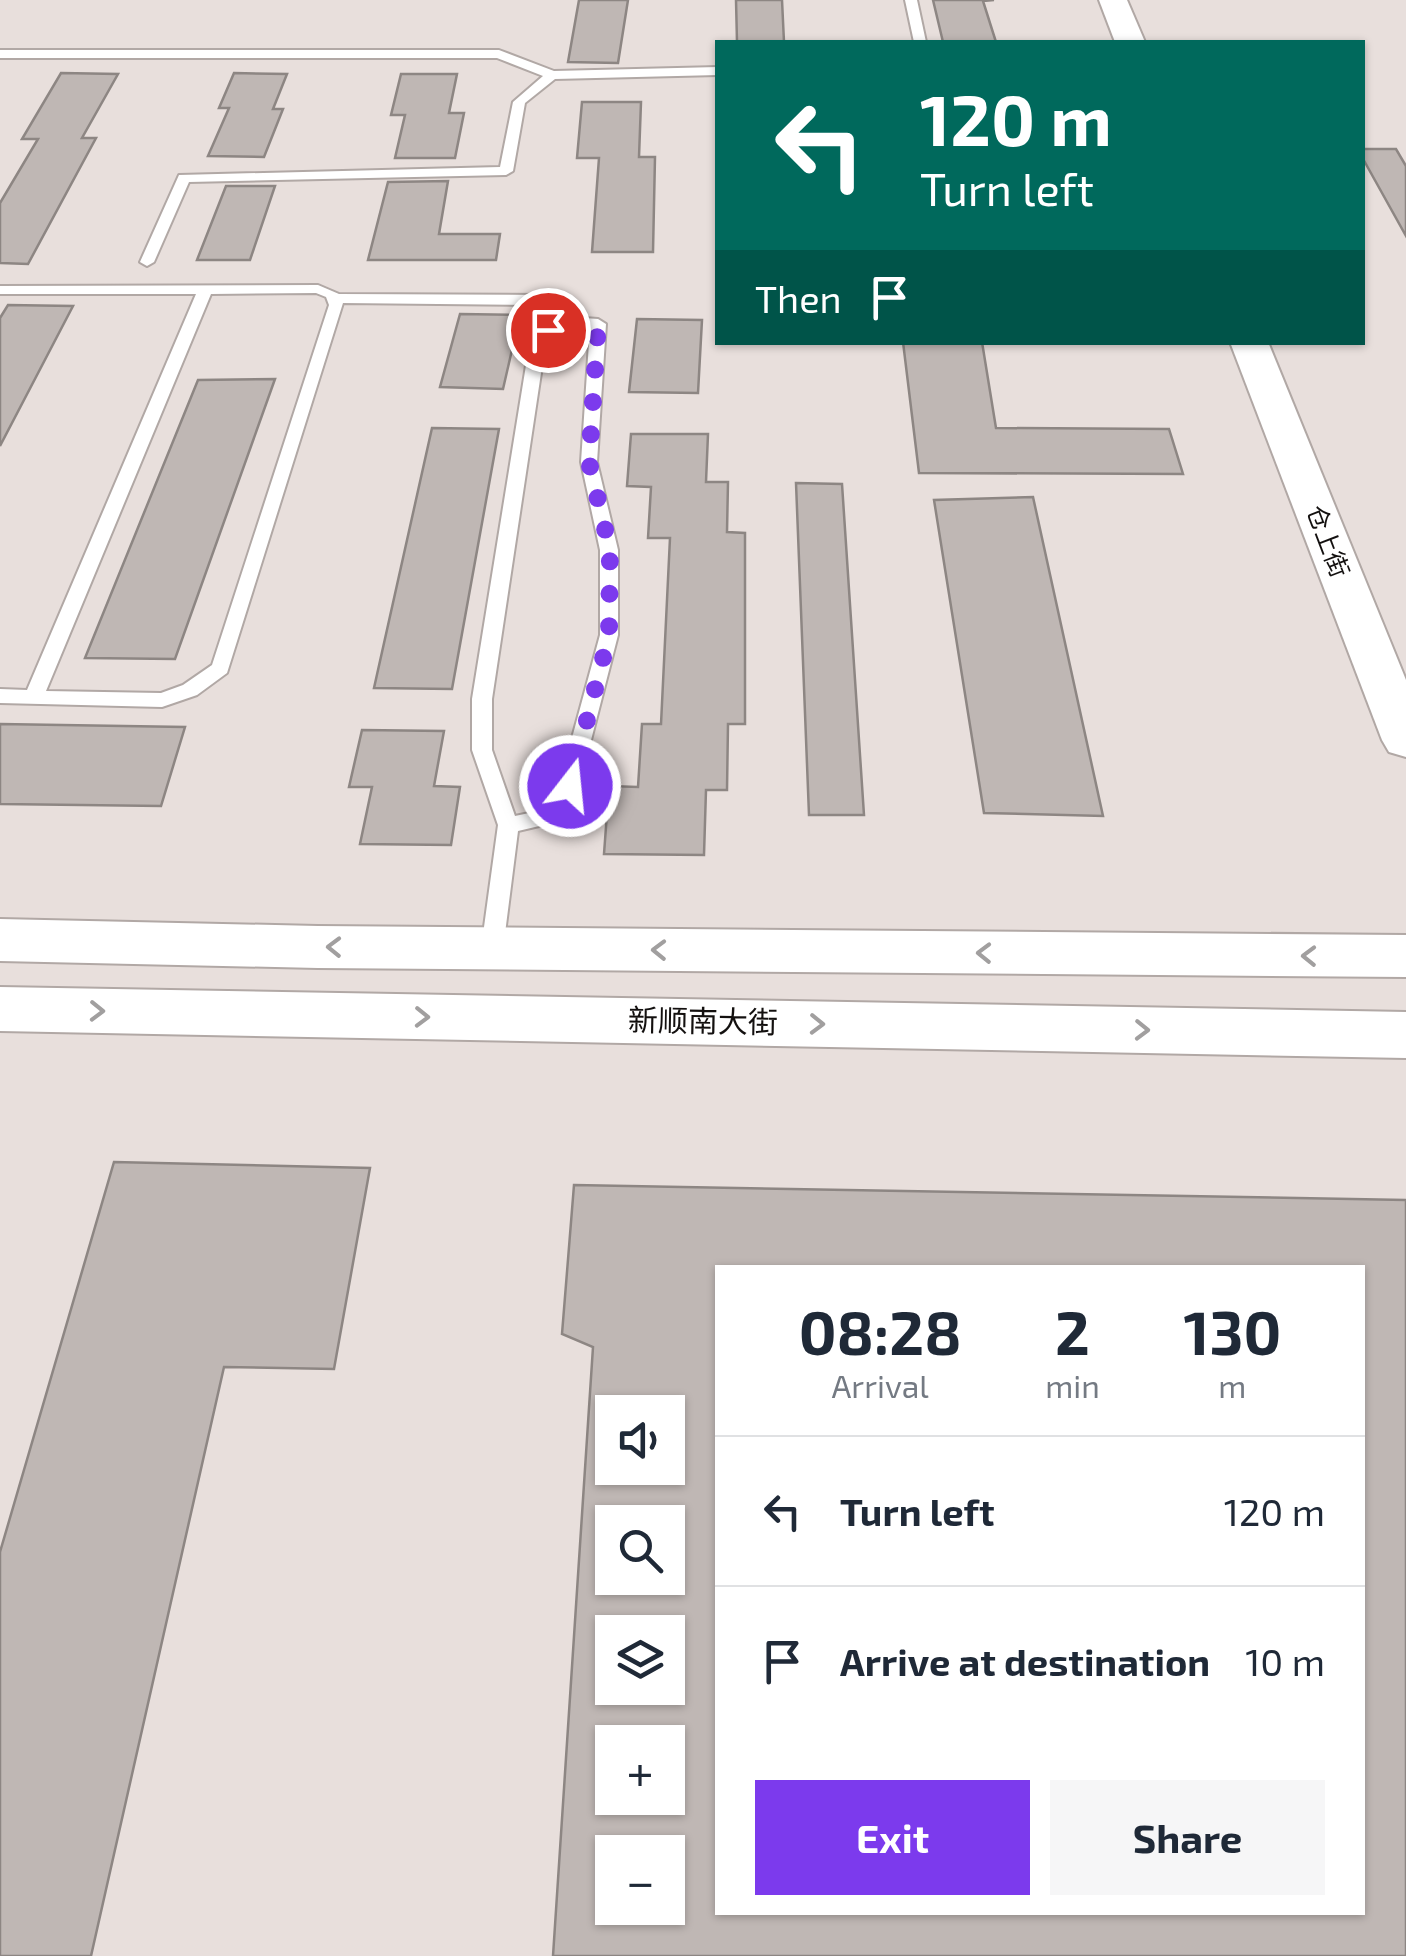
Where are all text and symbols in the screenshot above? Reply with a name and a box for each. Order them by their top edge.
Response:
text: 120 m [920,76,1112,160]
icon: left [755,80,885,210]
text: Turn left [920,161,1094,215]
icon: arrive [862,270,917,325]
text: Then [755,275,842,321]
pin [506,288,591,373]
icon: arrive [521,303,576,358]
street label: 仓上街 [1301,500,1356,581]
position arrow [518,734,622,838]
one-way arrow [325,936,340,958]
one-way arrow [650,939,666,961]
one-way arrow [975,942,990,964]
one-way arrow [1300,945,1316,967]
one-way arrow [90,1000,106,1021]
street label: 新顺南大街 [628,1001,778,1039]
one-way arrow [416,1006,431,1028]
one-way arrow [810,1014,826,1035]
one-way arrow [1135,1020,1151,1041]
text: 08:28 [799,1295,962,1367]
text: 2 [1055,1295,1090,1367]
text: 130 [1183,1295,1281,1367]
text: Arrival [831,1366,929,1404]
text: min [1045,1366,1100,1404]
text: m [1218,1366,1246,1404]
map controls [595,1395,685,1925]
button: sound [595,1395,685,1485]
icon: left [755,1484,810,1539]
text: Turn left [840,1488,995,1534]
text: 120 m [1224,1488,1325,1534]
button: search [595,1505,685,1595]
button: layers [595,1615,685,1705]
icon: arrive [755,1634,810,1689]
text: Arrive at destination [840,1638,1210,1684]
text: 10 m [1245,1638,1325,1684]
button: + [595,1725,685,1815]
button: Exit [755,1780,1030,1895]
button: Share [1050,1780,1325,1895]
button: − [595,1835,685,1925]

